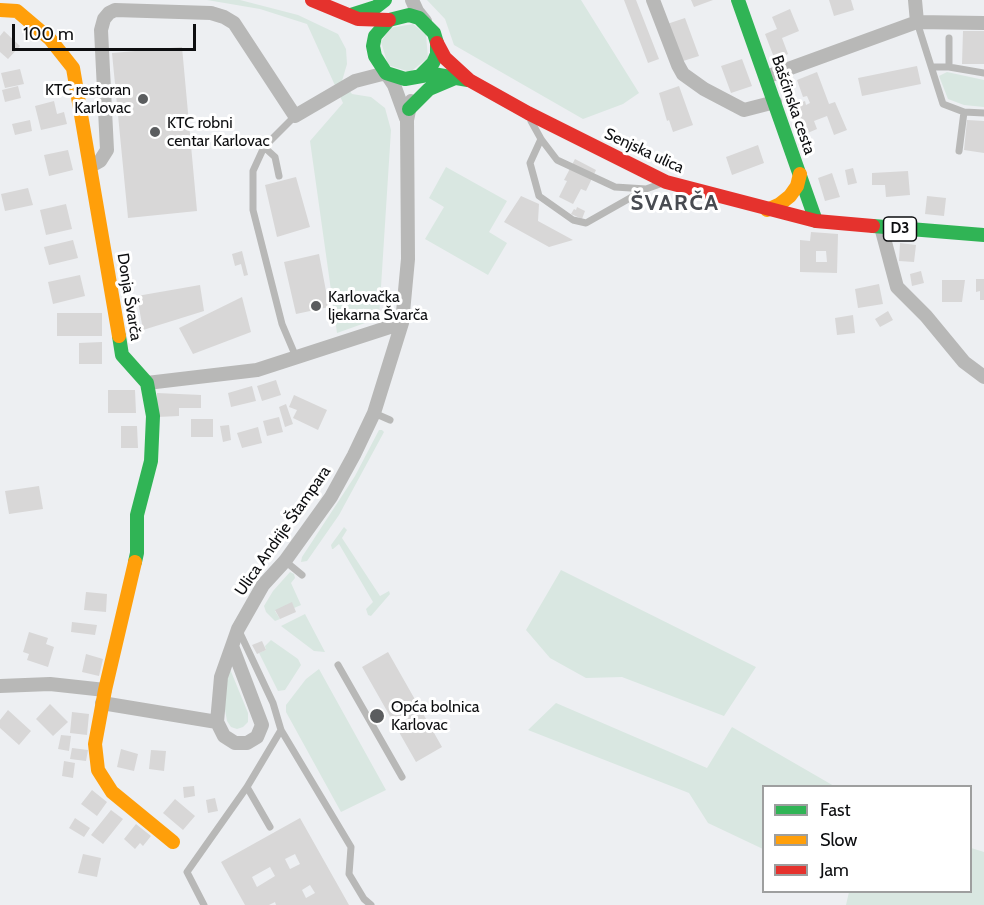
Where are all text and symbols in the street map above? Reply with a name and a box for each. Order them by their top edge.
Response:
scale bar [15,12,200,50]
text: 100 m [23,23,74,45]
street label: Bašćinska cesta [767,53,819,157]
place label: KTC restoran Karlovac [45,80,131,118]
marker: KTC restoran Karlovac [136,92,150,106]
place label: KTC robni centar Karlovac [167,113,270,151]
street label: Senjska ulica [601,124,687,178]
marker: KTC robni centar Karlovac [148,125,162,139]
district label: ŠVARČA [630,191,720,217]
road number: D3 [884,217,916,241]
street label: Donja Švarča [113,252,145,342]
place label: Karlovačka ljekarna Švarča [328,287,428,325]
marker: Karlovačka ljekarna Švarča [309,299,323,313]
street label: Ulica Andrije Štampara [231,462,335,600]
place label: Opća bolnica Karlovac [391,697,479,735]
marker: Opća bolnica Karlovac [368,707,386,725]
legend [762,785,972,893]
text: Fast [820,799,851,821]
text: Slow [820,829,857,851]
text: Jam [820,859,849,881]

